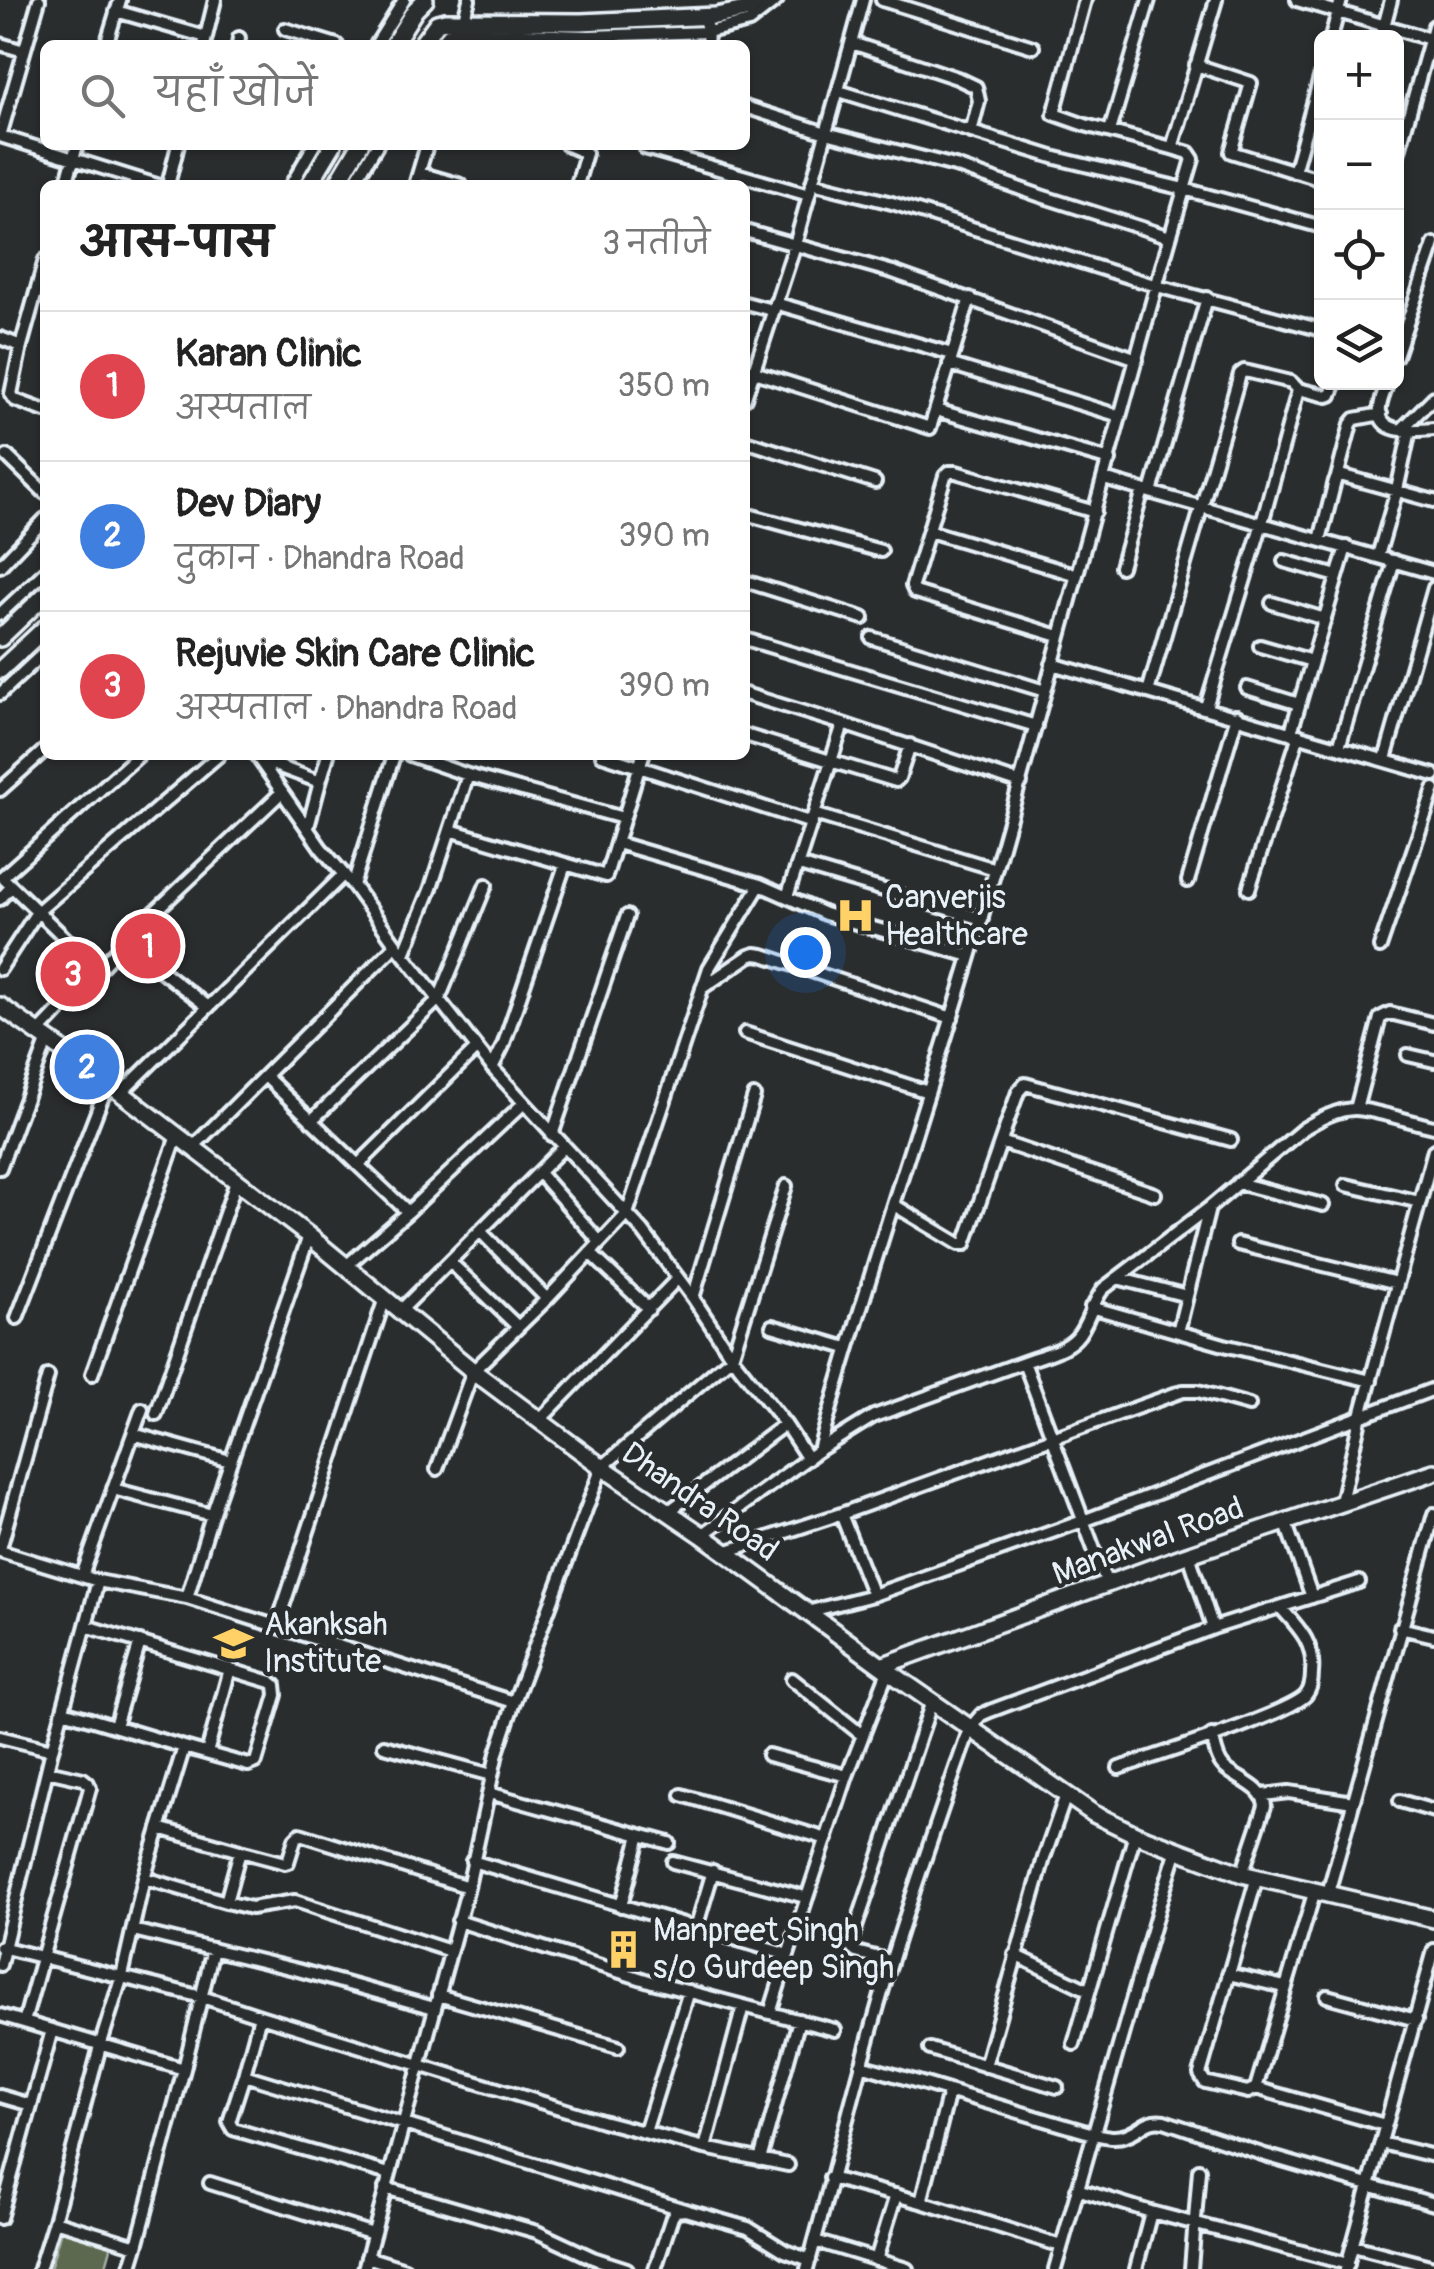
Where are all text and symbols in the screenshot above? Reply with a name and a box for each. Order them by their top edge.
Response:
map controls [1314,30,1404,390]
button: + [1314,30,1404,120]
search box [40,40,750,150]
icon: search [75,68,130,123]
text: यहाँ खोजें [155,69,317,117]
button: − [1314,120,1404,210]
button: locate [1314,210,1404,300]
text: आस-पास [80,217,273,269]
text: 3 नतीजे [602,224,710,264]
button: layers [1314,300,1404,390]
text: Karan Clinic [175,330,362,378]
text: 1 [106,366,119,406]
text: 350 m [618,366,710,406]
text: अस्पताल [175,389,311,429]
text: Dev Diary [175,480,321,528]
text: 2 [104,516,121,556]
text: 390 m [618,516,710,556]
text: दुकान · Dhandra Road [175,539,465,579]
text: Rejuvie Skin Care Clinic [175,630,535,678]
text: 3 [104,666,121,706]
text: 390 m [618,666,710,706]
text: अस्पताल · Dhandra Road [175,689,517,729]
place label: Canverjis Healthcare [885,878,1028,955]
hospital icon: Canverjis Healthcare [834,895,876,937]
pin: 1 [116,908,180,984]
your location [780,927,831,978]
pin: 3 [40,936,106,1012]
pin: 2 [54,1030,120,1104]
street label: Dhandra Road [614,1433,786,1571]
street label: Manakwal Road [1047,1488,1249,1594]
place label: Akanksah Institute [264,1605,388,1682]
school or university icon: Akanksah Institute [213,1622,255,1664]
place label: Manpreet Singh s/o Gurdeep Singh [653,1911,894,1988]
building icon: Manpreet Singh s/o Gurdeep Singh [602,1928,644,1970]

